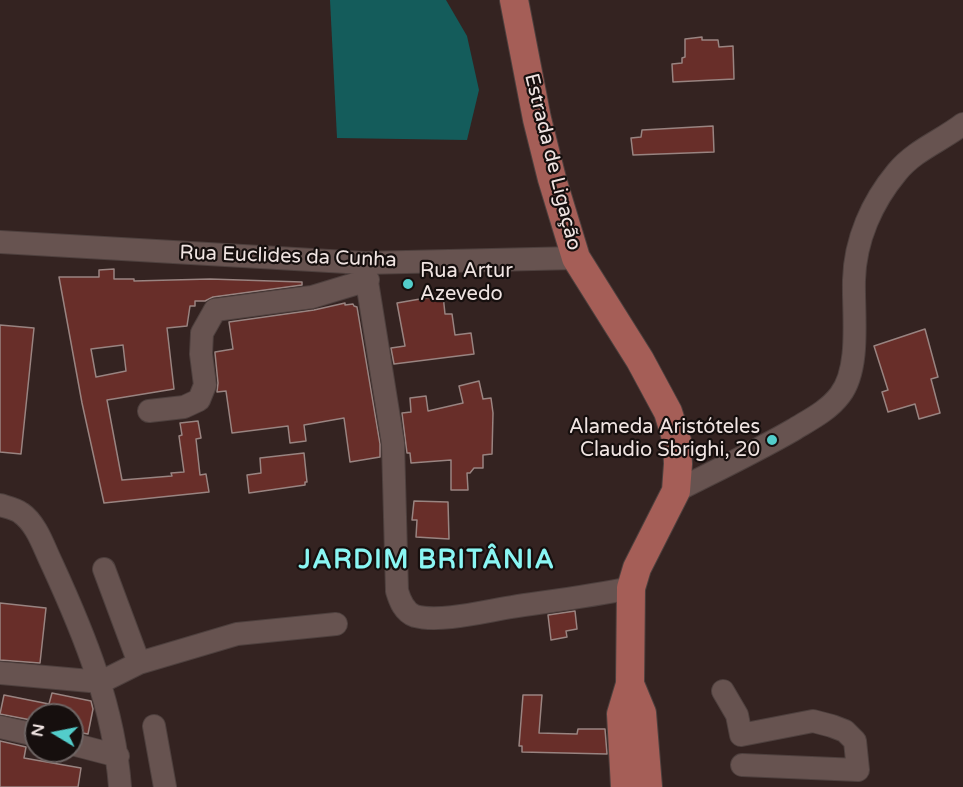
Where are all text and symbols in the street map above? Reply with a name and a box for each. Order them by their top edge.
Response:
street label: Estrada de Ligação [518,71,586,253]
street label: Rua Euclides da Cunha [179,241,397,273]
place label: Rua Artur Azevedo [420,260,513,307]
marker: Rua Artur Azevedo [401,277,415,291]
place label: Alameda Aristóteles Claudio Sbrighi, 20 [569,416,760,463]
marker: Alameda Aristóteles Claudio Sbrighi, 20 [765,433,779,447]
district label: JARDIM BRITÂNIA [299,545,555,577]
north arrow [24,703,84,763]
text: N [27,722,49,738]

